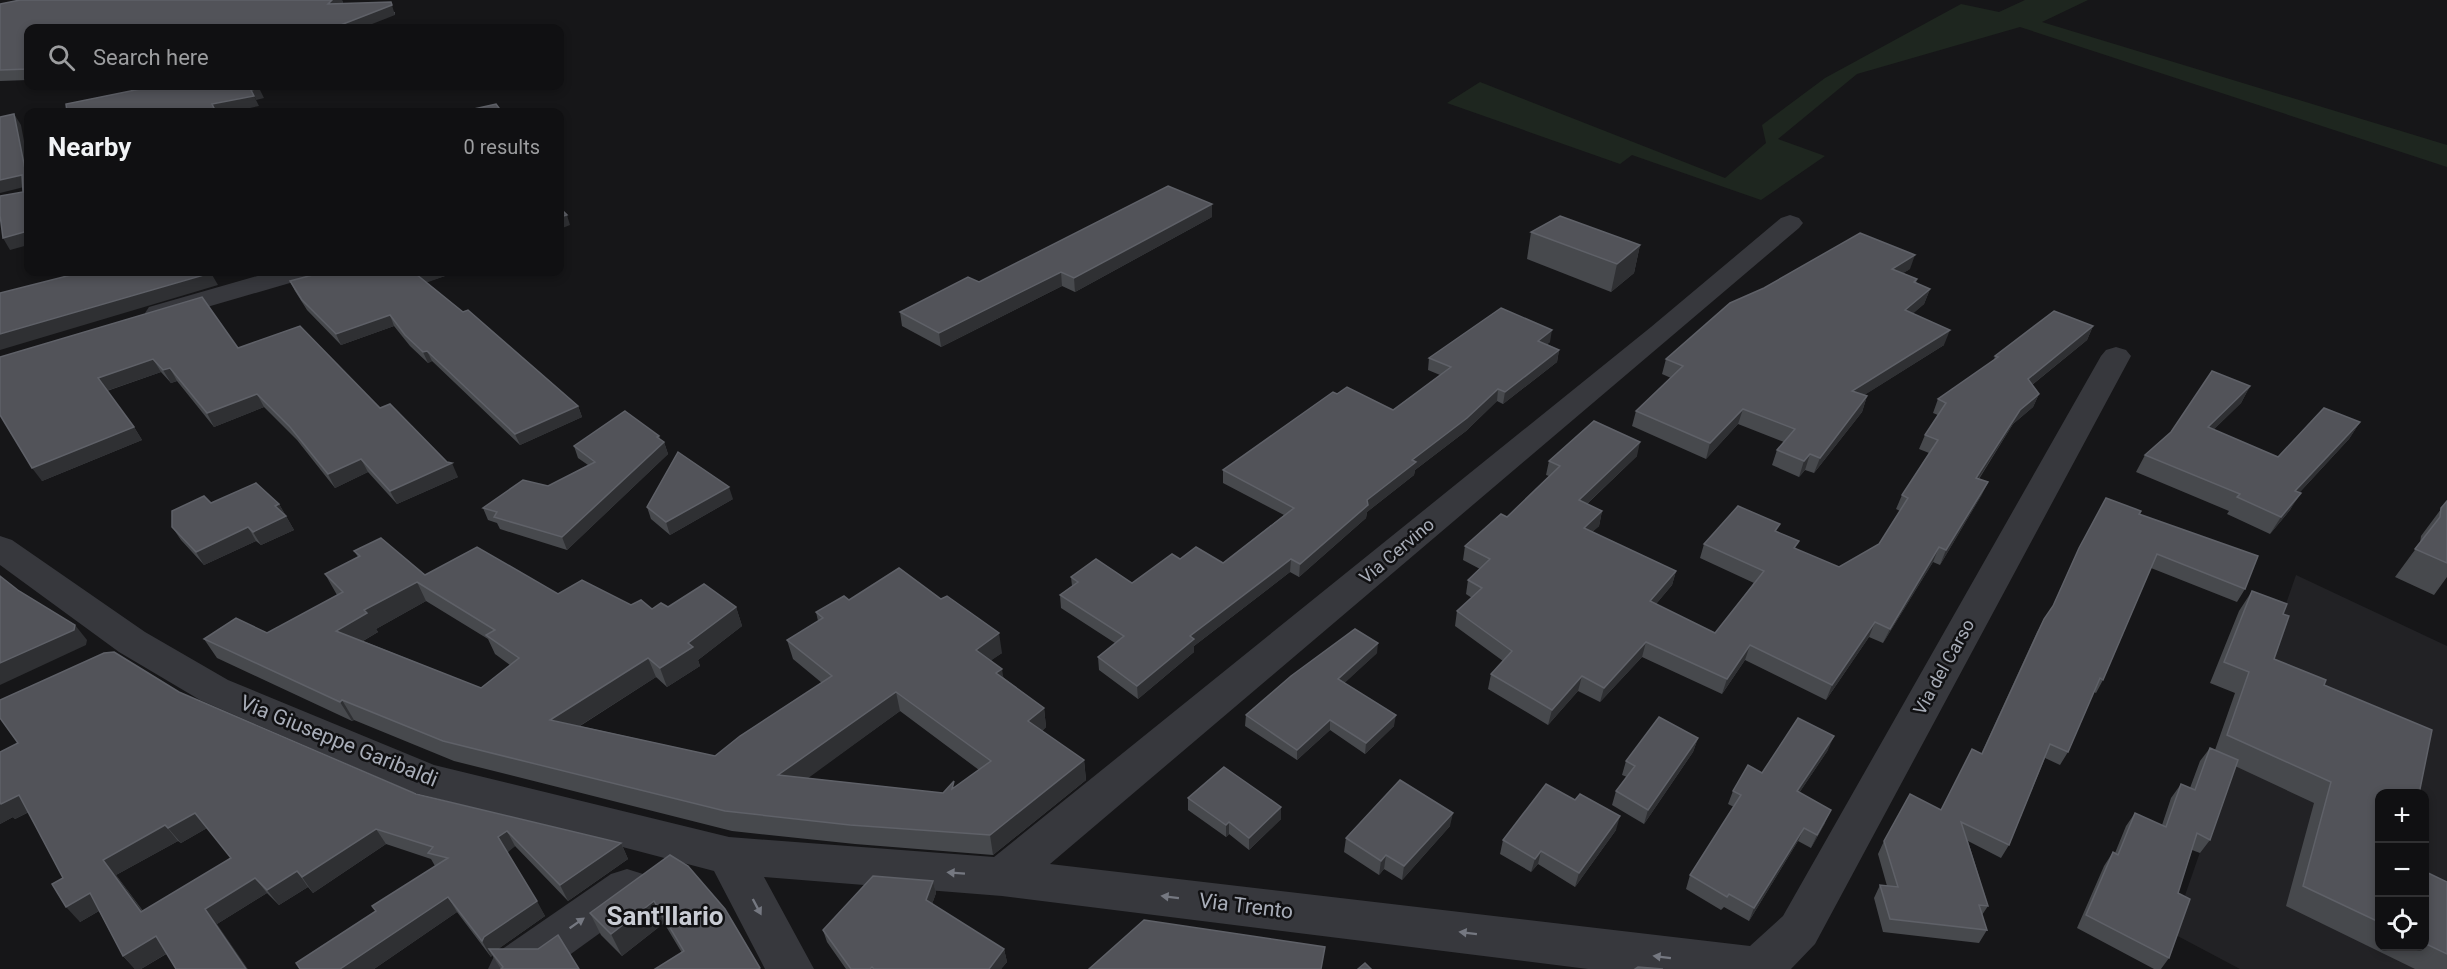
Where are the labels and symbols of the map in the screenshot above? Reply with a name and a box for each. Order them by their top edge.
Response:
street label: Via Cervino [1355,513,1438,588]
street label: Via del Carso [1909,615,1978,718]
street label: Via Giuseppe Garibaldi [237,690,441,792]
one-way arrow [946,868,965,878]
street label: Via Trento [1198,888,1295,924]
one-way arrow [1161,893,1180,902]
one-way arrow [752,899,762,916]
district label: Sant'Ilario [607,901,723,931]
one-way arrow [569,917,585,929]
one-way arrow [1458,929,1477,938]
one-way arrow [1652,952,1671,962]

